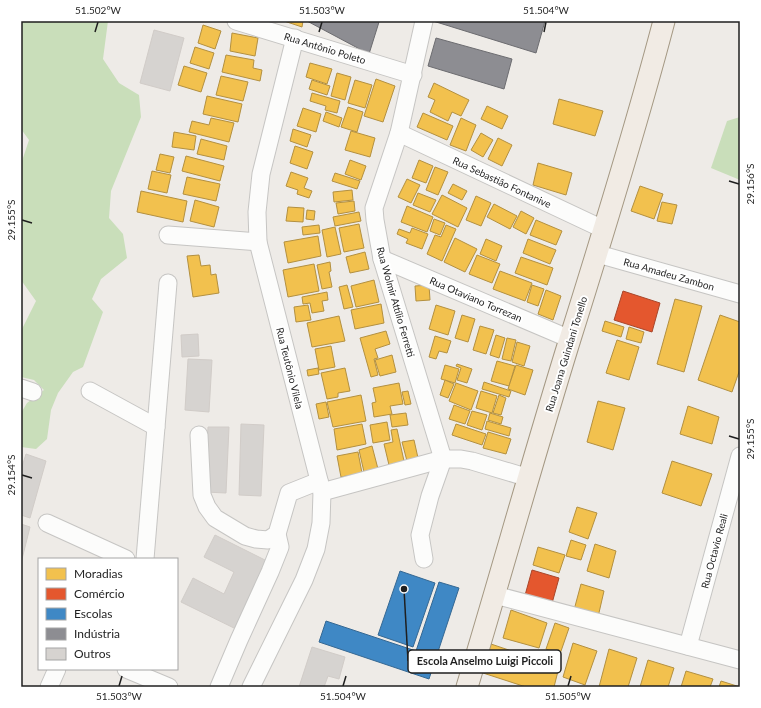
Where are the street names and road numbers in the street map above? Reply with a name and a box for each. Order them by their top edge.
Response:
street label: Rua Antônio Poleto [283,30,368,66]
street label: Rua Sebastião Fontanive [451,154,553,210]
street label: Rua Wolmir Attílio Ferretti [374,245,418,359]
street label: Rua Amadeu Zambon [622,255,716,293]
street label: Rua Otaviano Torrezan [428,274,524,324]
street label: Rua Joana Guindani Tonello [543,295,589,413]
street label: Rua Teutônio Vilela [274,326,306,410]
street label: Rua Octavio Reali [698,512,730,590]

